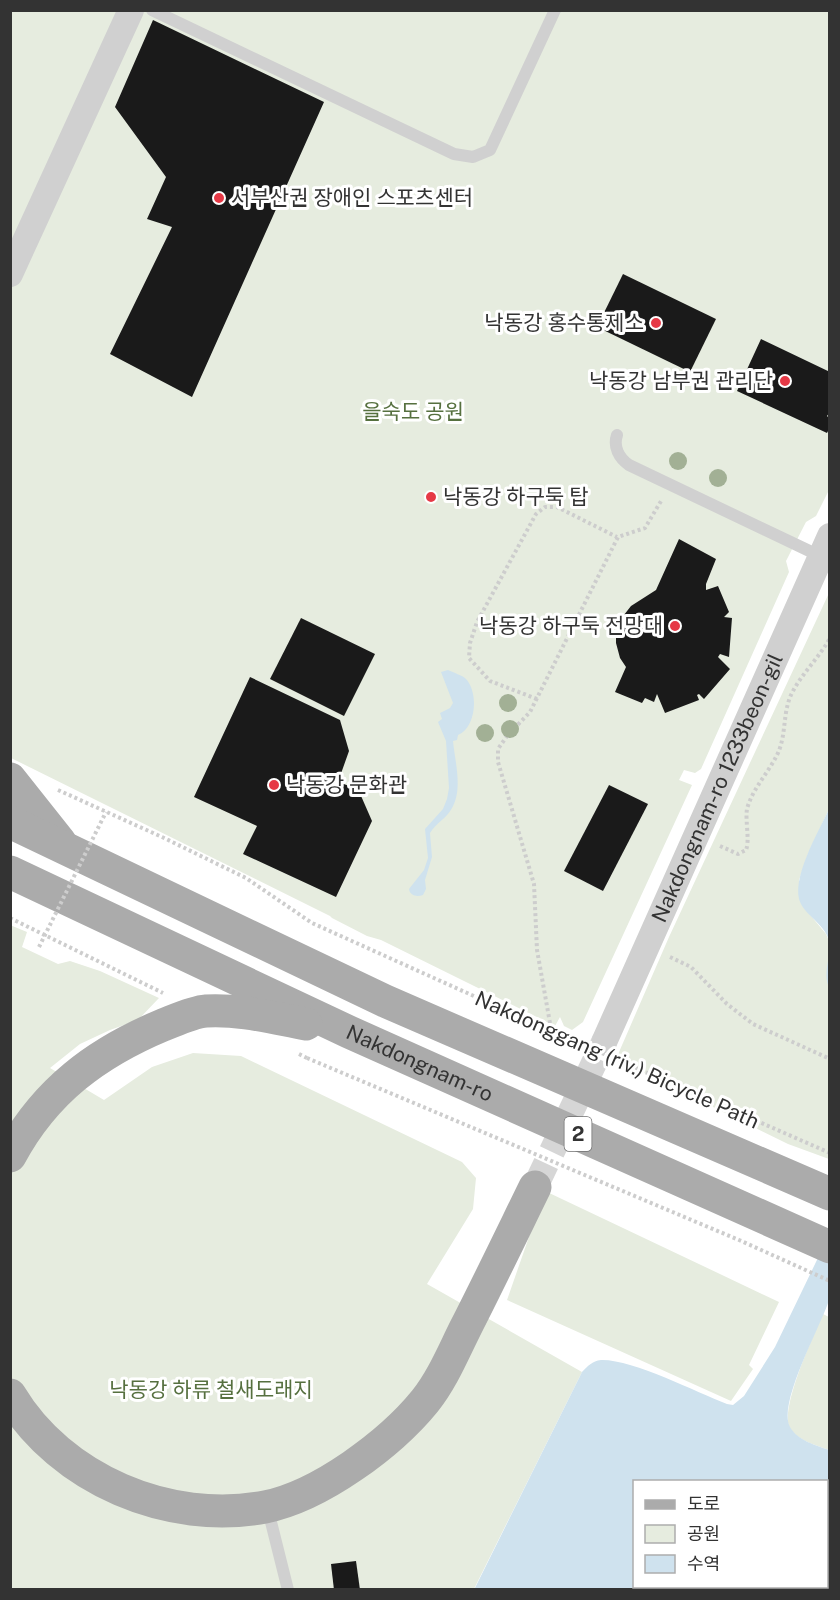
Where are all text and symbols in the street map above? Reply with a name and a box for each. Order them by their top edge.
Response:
place label: 서부산권 장애인 스포츠센터 [231,185,473,210]
marker: 서부산권 장애인 스포츠센터 [212,191,226,205]
place label: 낙동강 홍수통제소 [484,310,644,335]
marker: 낙동강 홍수통제소 [649,316,663,330]
place label: 낙동강 남부권 관리단 [589,368,773,393]
marker: 낙동강 남부권 관리단 [778,374,792,388]
park label: 을숙도 공원 [362,399,464,424]
place label: 낙동강 하구둑 탑 [443,484,588,509]
marker: 낙동강 하구둑 탑 [424,490,438,504]
place label: 낙동강 하구둑 전망대 [479,613,663,638]
marker: 낙동강 하구둑 전망대 [668,619,682,633]
street label: Nakdongnam-ro 1233beon-gil [646,650,788,926]
place label: 낙동강 문화관 [286,772,407,797]
marker: 낙동강 문화관 [267,778,281,792]
street label: Nakdonggang (riv.) Bicycle Path [471,985,763,1134]
street label: Nakdongnam-ro [342,1019,497,1107]
road number: 2 [564,1117,592,1151]
park label: 낙동강 하류 철새도래지 [109,1377,313,1402]
legend [633,1480,828,1588]
text: 도로 [687,1493,720,1514]
text: 공원 [687,1523,720,1544]
text: 수역 [687,1553,720,1574]

